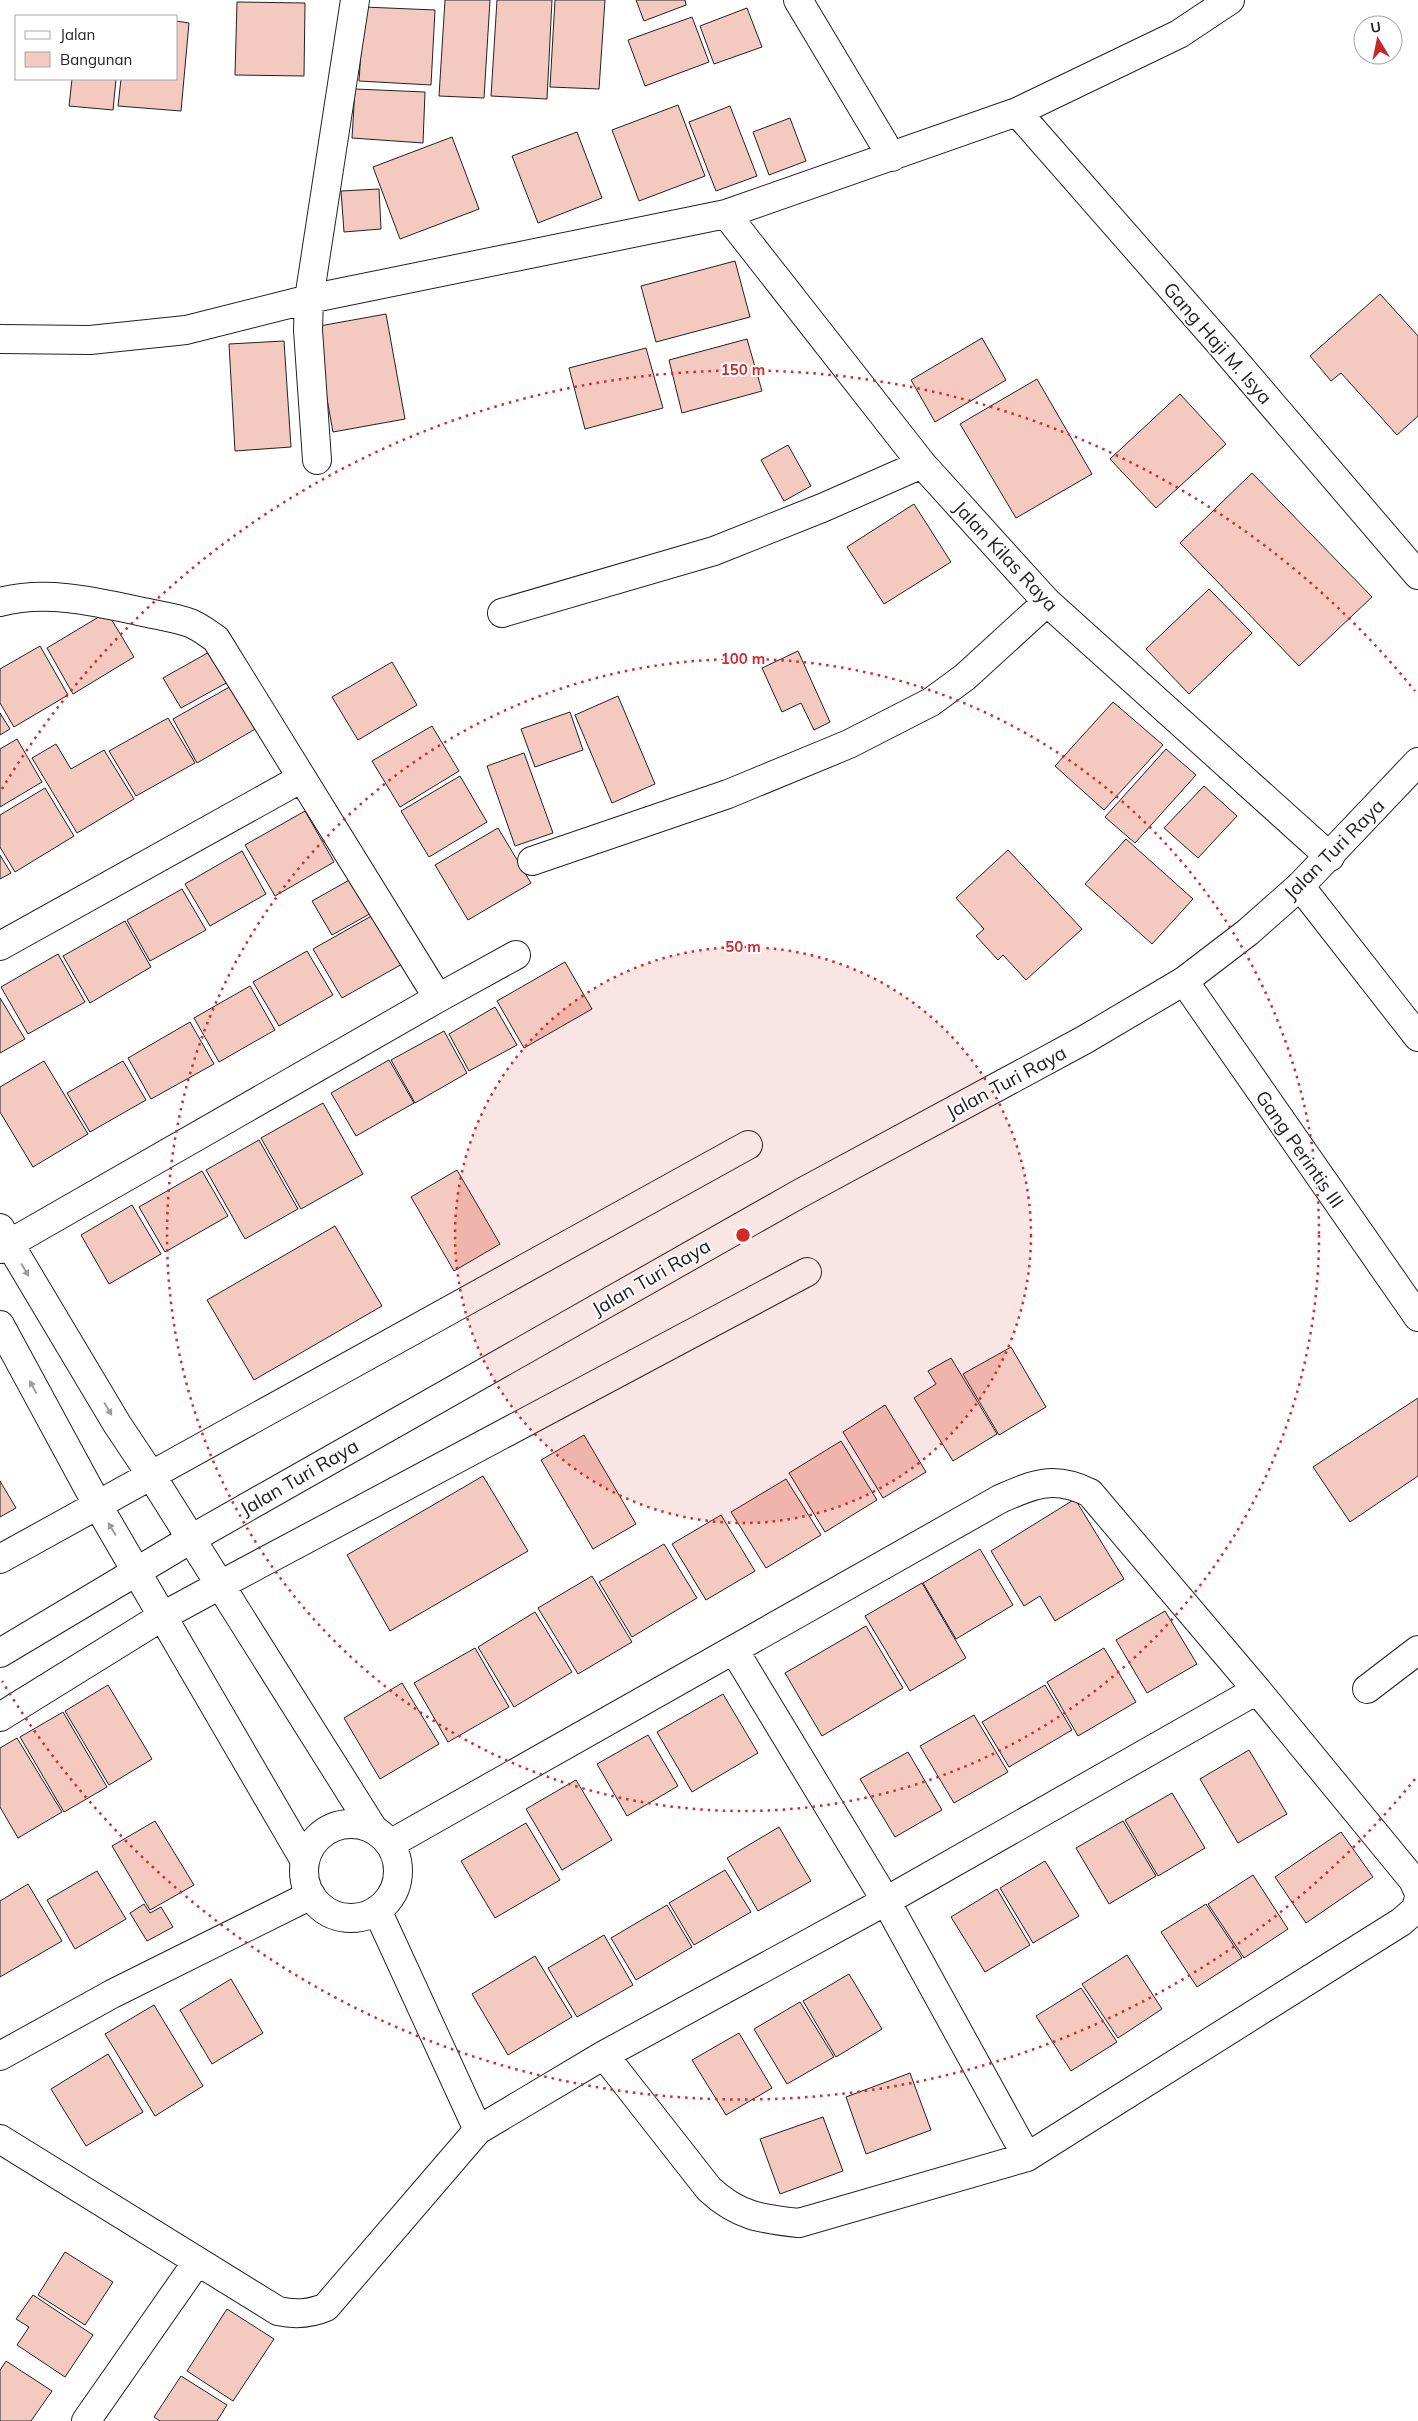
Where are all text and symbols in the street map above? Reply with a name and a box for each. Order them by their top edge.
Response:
legend [15,15,178,80]
north arrow [1353,15,1403,65]
text: U [1369,17,1382,37]
text: Jalan [60,25,95,44]
text: Bangunan [60,50,132,69]
street label: Gang Haji M. Isya [1158,277,1278,409]
text: 150 m [721,360,765,379]
street label: Jalan Kilas Raya [949,496,1063,616]
text: 100 m [721,649,765,668]
street label: Jalan Turi Raya [1279,794,1389,904]
text: 50 m [725,937,761,956]
street label: Jalan Turi Raya [942,1040,1070,1124]
street label: Gang Perintis III [1251,1086,1349,1212]
centre of rings [734,1226,752,1244]
street label: Jalan Turi Raya [587,1233,715,1321]
one-way arrow [21,1262,29,1277]
one-way arrow [29,1380,38,1394]
one-way arrow [104,1403,113,1416]
street label: Jalan Turi Raya [235,1433,363,1521]
one-way arrow [108,1523,117,1536]

